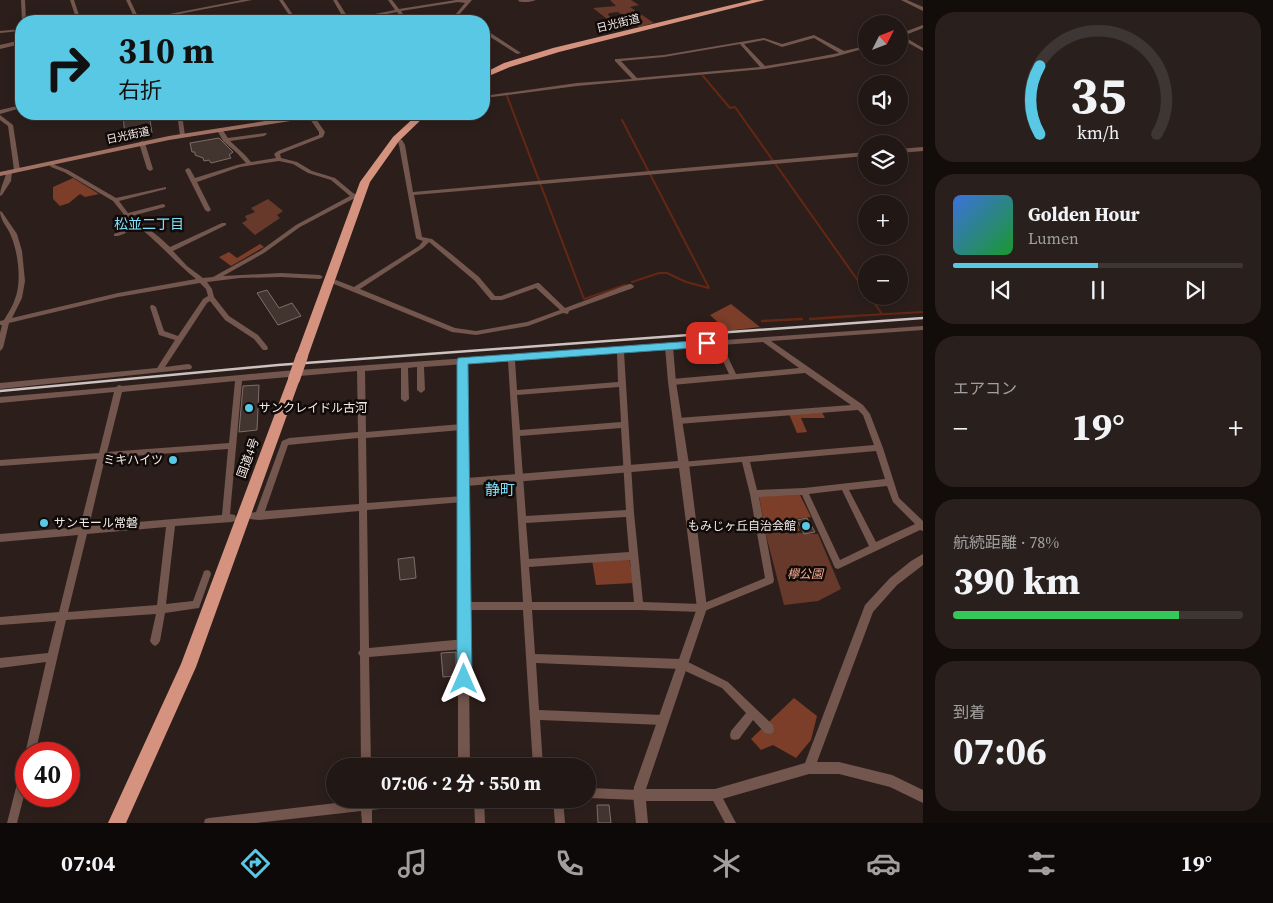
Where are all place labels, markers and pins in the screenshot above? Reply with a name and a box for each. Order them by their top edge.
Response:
pin [686,322,728,364]
place label: サンクレイドル古河 [259,400,367,416]
marker: サンクレイドル古河 [243,402,255,414]
place label: ミキハイツ [103,452,163,468]
marker: ミキハイツ [167,454,179,466]
place label: サンモール常磐 [54,515,138,531]
marker: サンモール常磐 [38,517,50,529]
place label: もみじヶ丘自治会館 [688,518,796,534]
marker: もみじヶ丘自治会館 [800,520,812,532]

